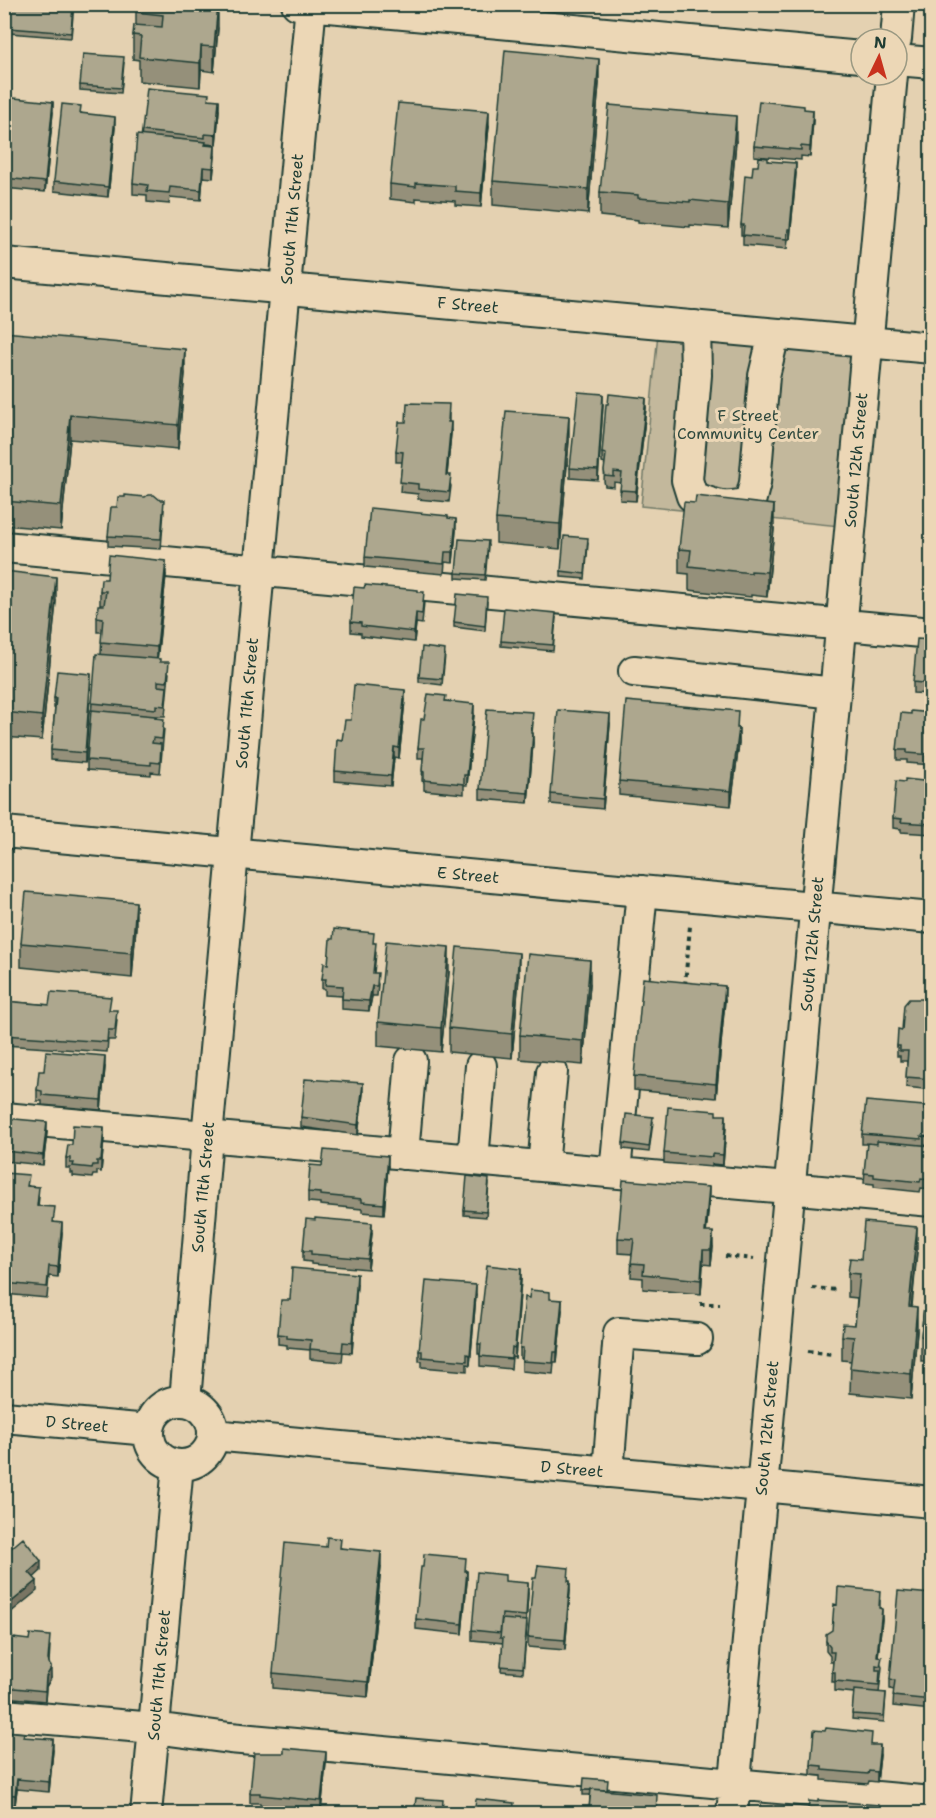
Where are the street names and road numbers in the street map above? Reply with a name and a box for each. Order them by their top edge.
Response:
street label: South 11th Street [276,153,308,285]
street label: F Street [436,292,500,318]
street label: South 12th Street [840,392,872,528]
street label: South 11th Street [231,637,263,769]
street label: E Street [436,862,500,888]
street label: South 12th Street [796,876,828,1012]
street label: South 11th Street [187,1121,219,1253]
street label: South 12th Street [751,1360,783,1496]
street label: D Street [45,1411,109,1437]
street label: D Street [540,1456,604,1482]
street label: South 11th Street [143,1609,175,1741]

